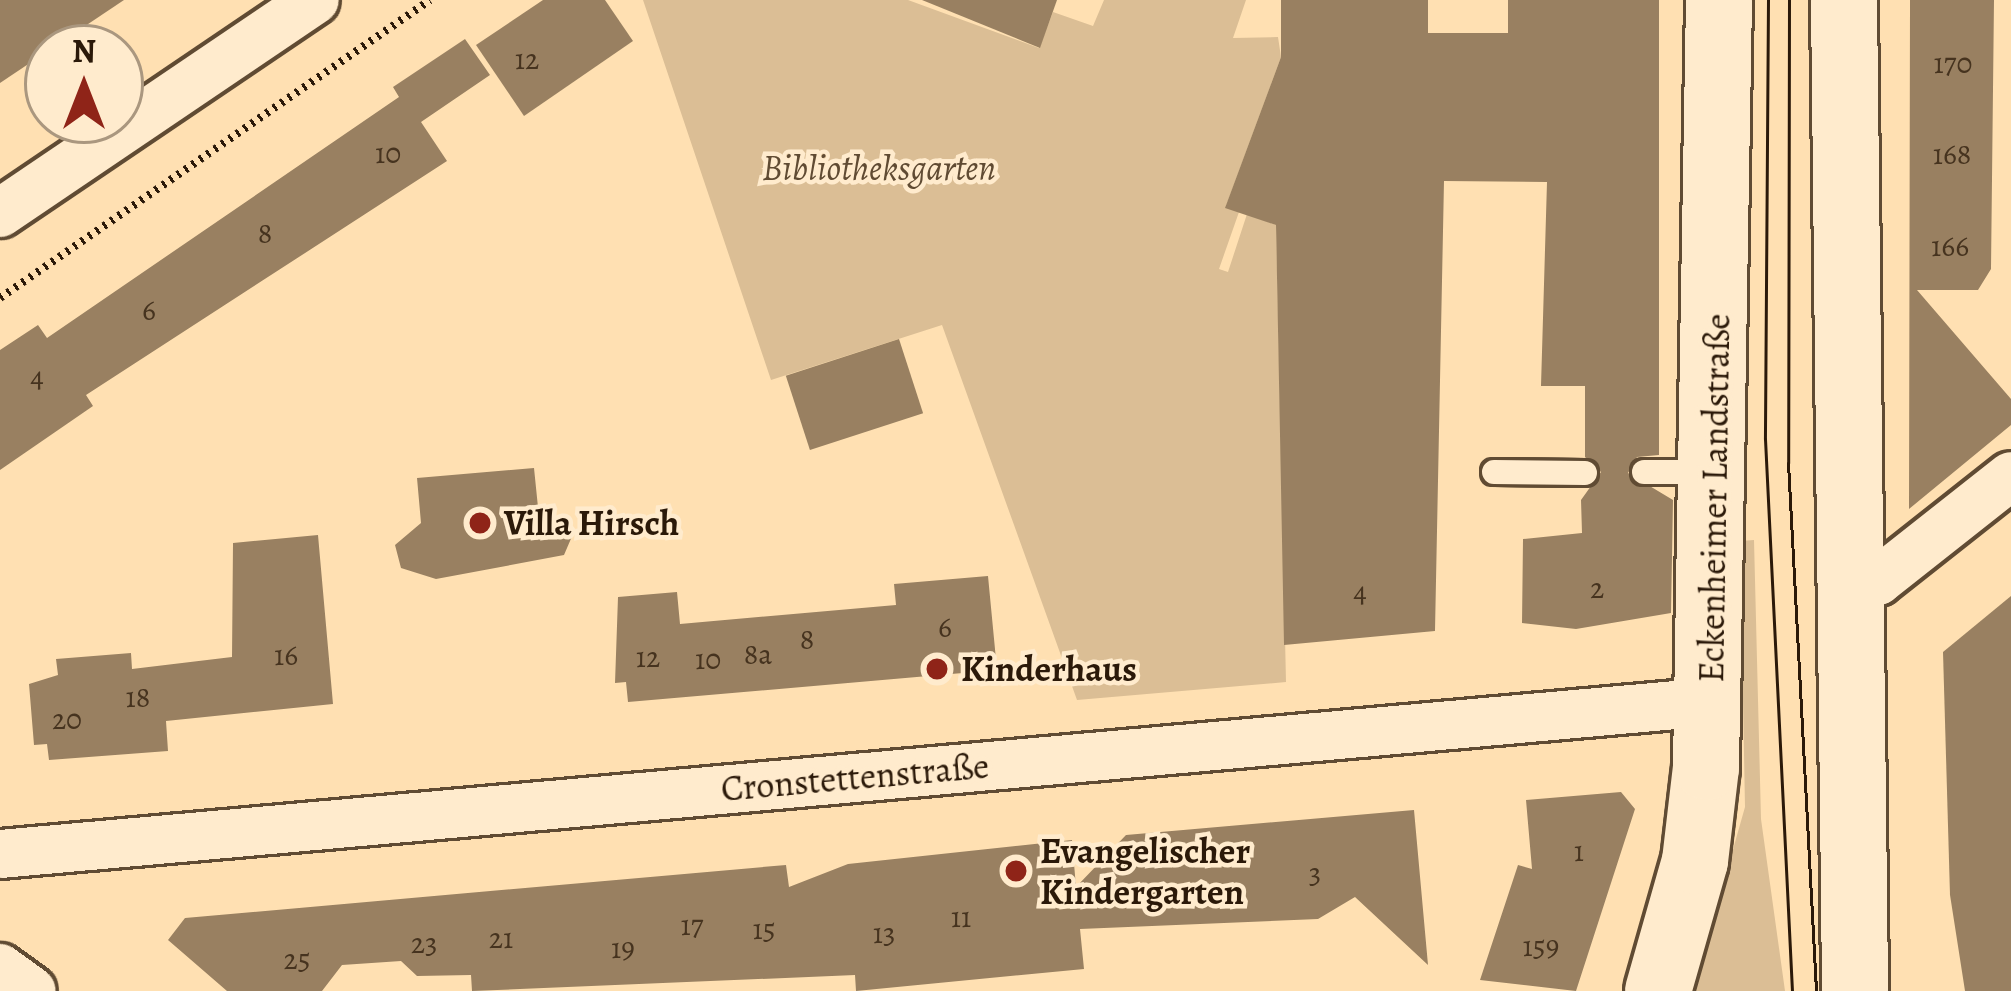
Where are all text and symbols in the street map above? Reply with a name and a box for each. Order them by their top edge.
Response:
north arrow [24,24,144,144]
text: N [72,28,96,73]
house number: 12 [515,41,539,77]
house number: 170 [1934,45,1972,81]
house number: 10 [375,135,401,171]
house number: 168 [1933,136,1971,172]
park label: Bibliotheksgarten [762,146,996,190]
house number: 8 [258,215,272,251]
house number: 166 [1931,228,1969,264]
house number: 6 [142,292,156,328]
street label: Eckenheimer Landstraße [1689,313,1739,683]
house number: 4 [30,359,44,395]
place label: Villa Hirsch [504,501,679,545]
marker: Villa Hirsch [467,510,493,536]
house number: 2 [1590,570,1604,606]
house number: 4 [1353,574,1367,610]
house number: 6 [938,609,952,645]
house number: 8 [800,621,814,657]
house number: 8a [744,636,772,672]
house number: 16 [274,637,298,673]
house number: 12 [636,639,660,675]
house number: 10 [695,641,721,677]
place label: Kinderhaus [961,647,1137,691]
marker: Kinderhaus [924,656,950,682]
house number: 18 [126,679,150,715]
house number: 20 [52,701,82,737]
street label: Cronstettenstraße [719,744,991,810]
place label: Evangelischer Kindergarten [1040,828,1250,913]
house number: 1 [1574,833,1584,869]
house number: 3 [1309,855,1321,891]
marker: Evangelischer Kindergarten [1003,858,1029,884]
house number: 11 [951,899,971,935]
house number: 17 [681,907,703,943]
house number: 15 [752,911,776,947]
house number: 13 [873,915,895,951]
house number: 21 [489,920,513,956]
house number: 23 [411,925,437,961]
house number: 159 [1523,928,1559,964]
house number: 19 [611,930,635,966]
house number: 25 [283,941,311,977]

